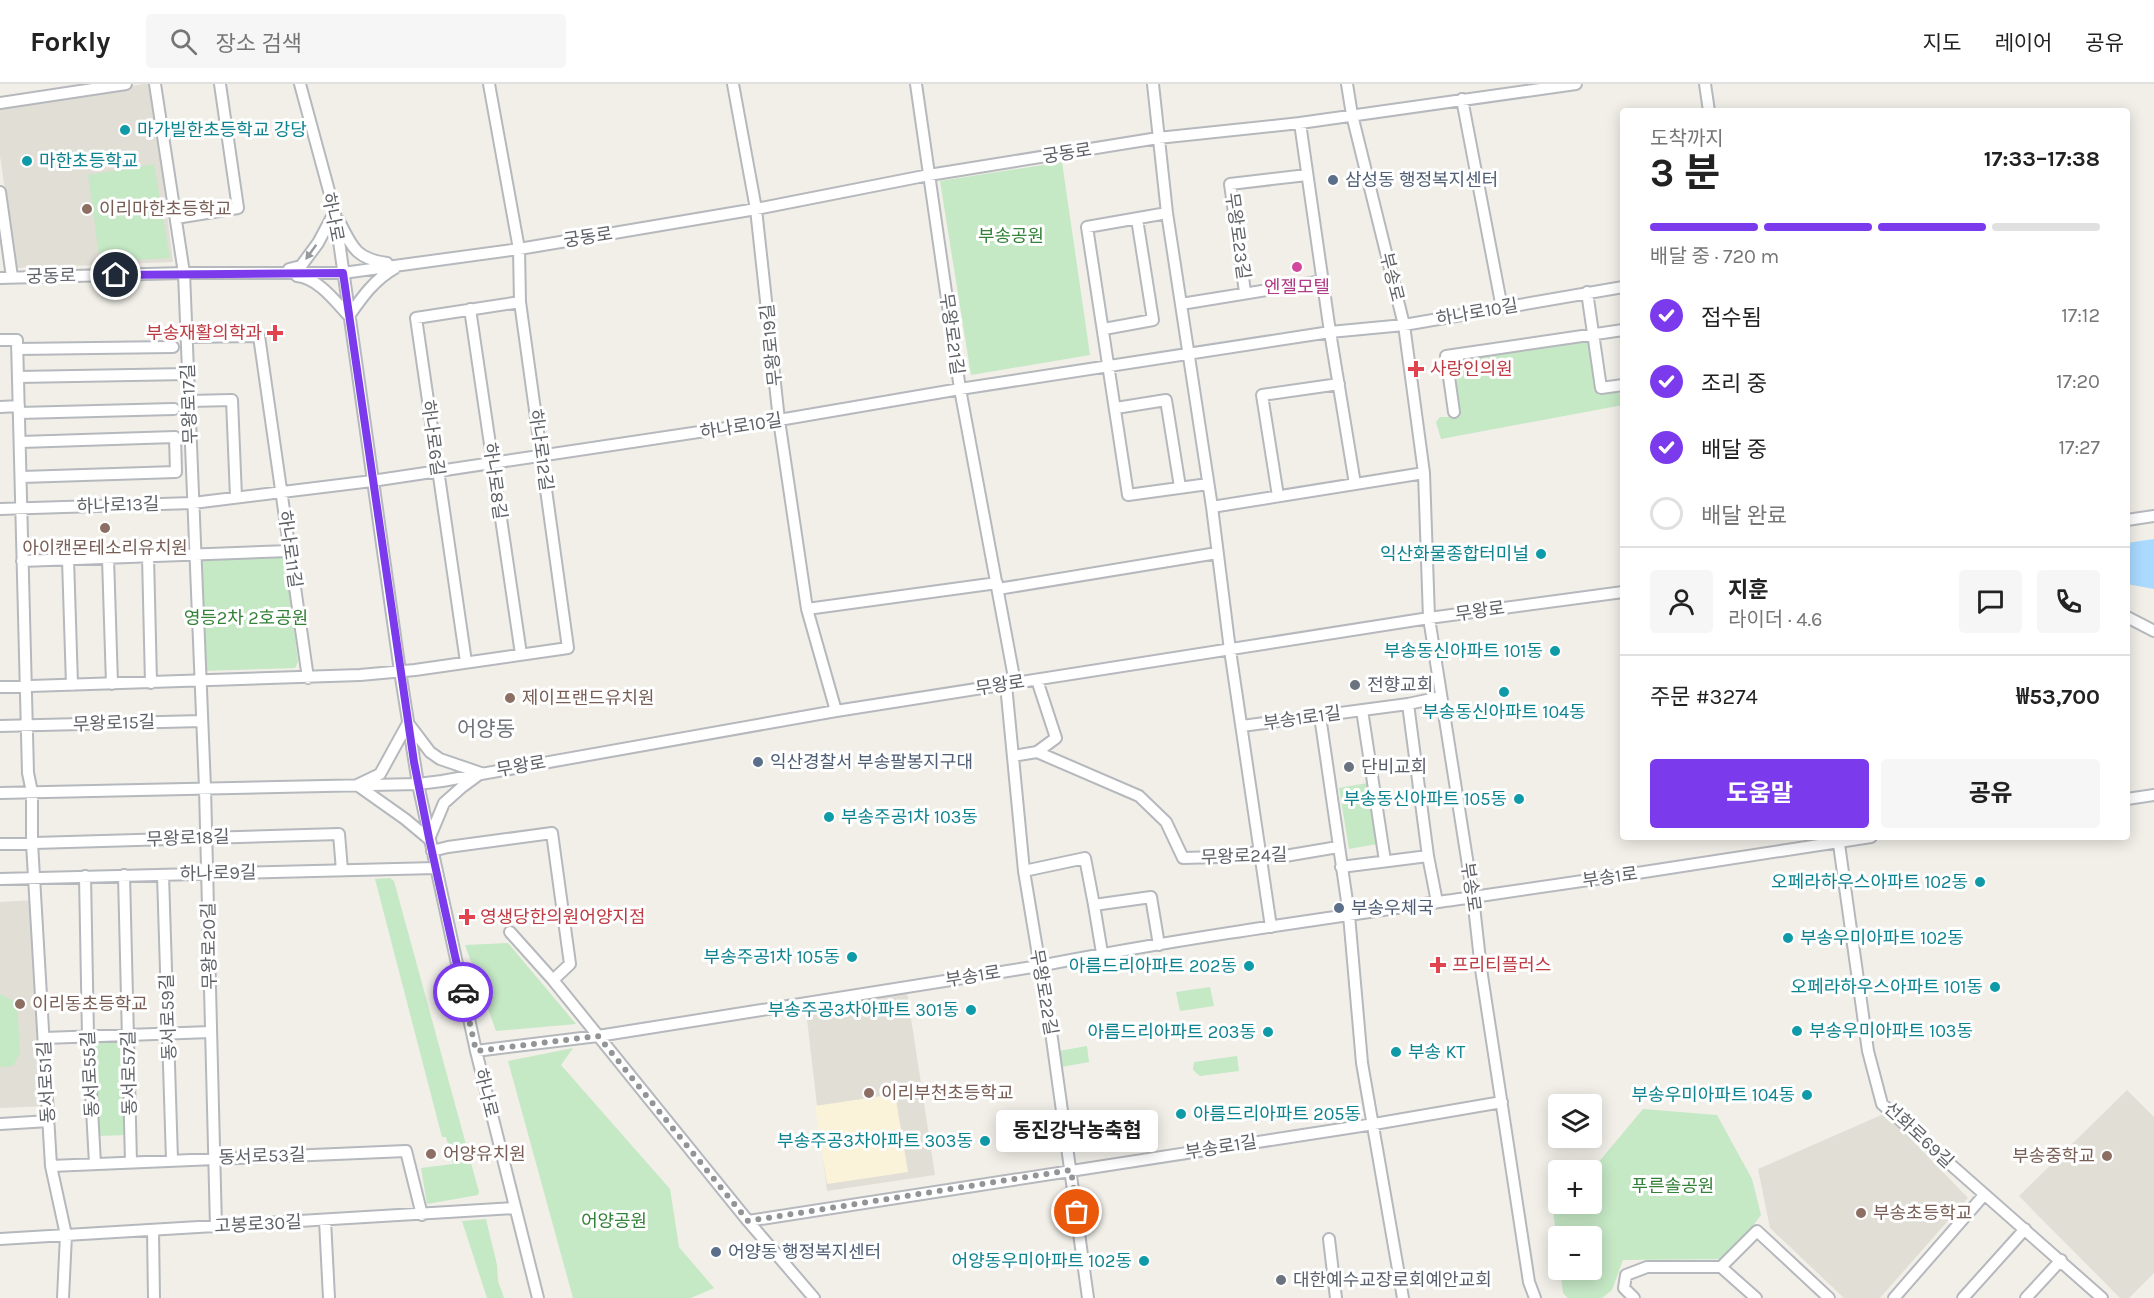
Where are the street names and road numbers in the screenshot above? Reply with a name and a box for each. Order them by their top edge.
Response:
street label: 궁동로 [1041,138,1093,168]
street label: 하나로 [317,191,349,243]
street label: 무왕로23길 [1221,191,1255,281]
street label: 궁동로 [562,222,614,252]
street label: 부송로 [1375,250,1409,304]
street label: 궁동로 [26,265,76,287]
street label: 무왕로21길 [935,292,969,376]
street label: 하나로10길 [1434,294,1520,330]
street label: 무왕로19길 [756,303,786,387]
street label: 무왕로17길 [177,363,201,445]
street label: 하나로6길 [417,399,449,477]
street label: 하나로12길 [524,408,558,492]
street label: 하나로10길 [698,409,784,443]
street label: 하나로8길 [479,441,511,521]
street label: 하나로13길 [76,493,160,517]
street label: 하나로11길 [274,509,306,589]
street label: 무왕로 [1454,597,1506,625]
street label: 무왕로 [974,670,1026,700]
street label: 부송1로1길 [1262,702,1342,734]
street label: 무왕로15길 [72,711,156,735]
street label: 무왕로 [495,751,547,781]
street label: 무왕로18길 [146,826,230,850]
street label: 무왕로24길 [1200,843,1288,869]
street label: 하나로9길 [179,861,257,885]
street label: 부송로 [1457,861,1485,913]
street label: 부송1로 [1581,862,1639,892]
street label: 무왕로20길 [197,902,221,990]
street label: 무왕로22길 [1026,947,1062,1037]
street label: 부송1로 [944,961,1002,991]
street label: 동서로59길 [155,973,181,1061]
street label: 동서로55길 [77,1030,103,1118]
street label: 동서로57길 [117,1030,141,1116]
street label: 동서로51길 [33,1040,59,1124]
street label: 하나로 [469,1066,503,1120]
street label: 선화로69길 [1880,1097,1958,1173]
street label: 부송로1길 [1184,1130,1258,1164]
street label: 동서로53길 [218,1143,306,1169]
street label: 고봉로30길 [214,1211,302,1237]

